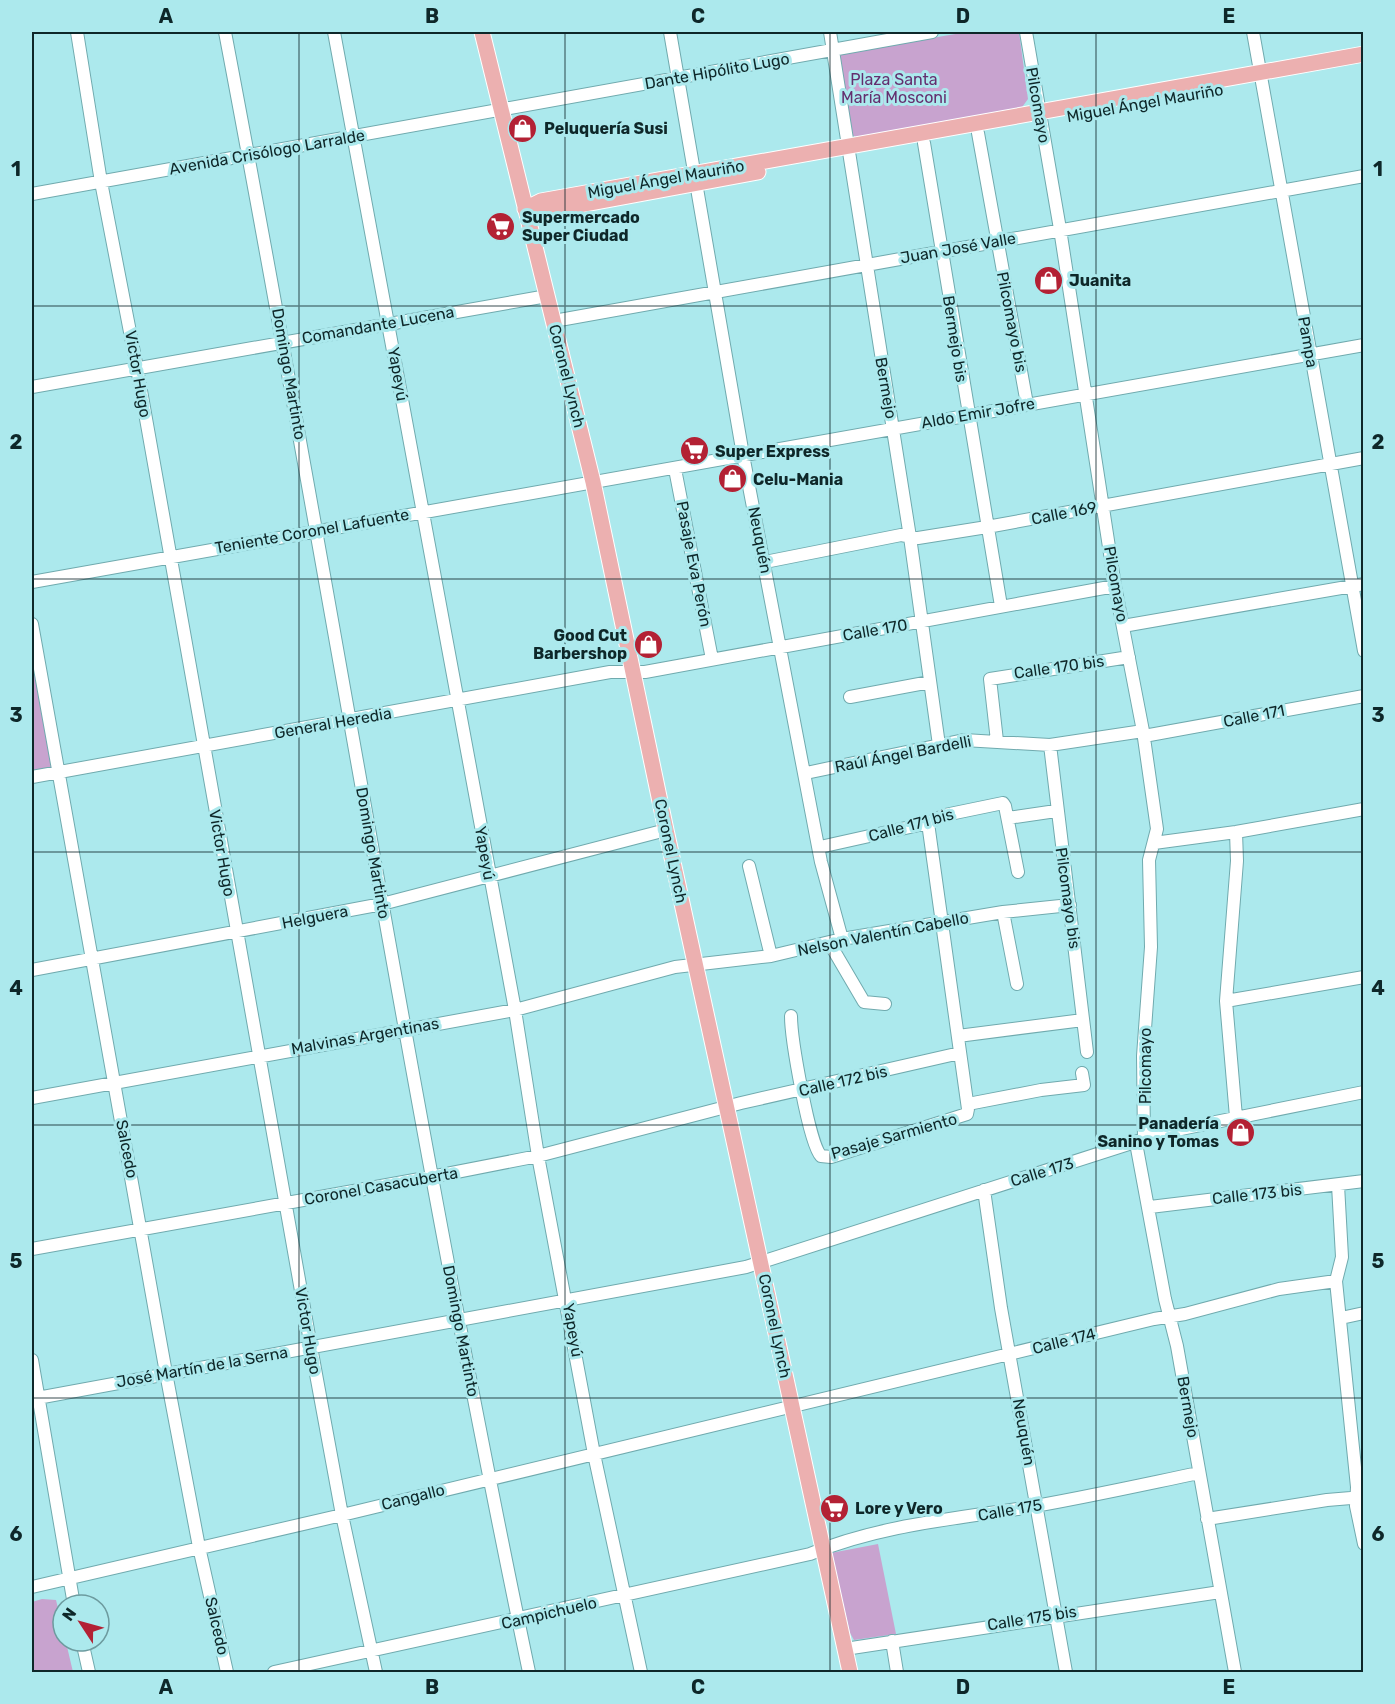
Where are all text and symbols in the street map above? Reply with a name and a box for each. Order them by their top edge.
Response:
text: A [159,4,174,28]
text: B [425,4,439,28]
text: C [691,4,705,28]
text: D [956,4,970,28]
text: E [1223,4,1235,28]
street label: Dante Hipólito Lugo [643,49,791,93]
street label: Pilcomayo [1022,66,1054,144]
park label: Plaza Santa María Mosconi [841,70,947,107]
street label: Miguel Ángel Mauriño [1065,80,1225,126]
shop icon: Peluquería Susi [507,112,539,144]
place label: Peluquería Susi [544,119,668,138]
street label: Avenida Crisólogo Larralde [168,125,366,179]
street label: Miguel Ángel Mauriño [586,156,746,202]
text: 1 [11,157,21,181]
text: 1 [1373,157,1383,181]
place label: Supermercado Super Ciudad [522,208,640,245]
supermarket icon: Supermercado Super Ciudad [485,210,517,242]
street label: Juan José Valle [899,228,1017,268]
shop icon: Juanita [1032,264,1064,296]
street label: Pilcomayo bis [993,270,1031,374]
place label: Juanita [1069,271,1131,290]
street label: Bermejo bis [939,294,971,384]
street label: Comandante Lucena [300,302,456,348]
street label: Domingo Martinto [268,307,310,441]
street label: Pampa [1294,315,1322,369]
street label: Coronel Lynch [545,322,589,430]
street label: Victor Hugo [121,329,155,419]
street label: Yapeyú [384,346,412,402]
street label: Bermejo [871,356,901,420]
street label: Aldo Emir Jofre [920,394,1036,432]
text: 2 [10,430,23,454]
text: 2 [1372,430,1385,454]
supermarket icon: Super Express [678,435,710,467]
place label: Super Express [715,442,830,461]
shop icon: Celu-Mania [716,463,748,495]
place label: Celu-Mania [753,470,843,489]
street label: Calle 169 [1030,497,1098,529]
street label: Pasaje Eva Perón [672,499,716,629]
street label: Teniente Coronel Lafuente [214,505,411,557]
street label: Neuquén [744,505,776,575]
street label: Pilcomayo [1100,545,1132,623]
street label: Calle 170 [841,615,909,645]
place label: Good Cut Barbershop [533,626,628,663]
shop icon: Good Cut Barbershop [632,628,664,660]
street label: Calle 170 bis [1013,651,1105,683]
street label: Calle 171 [1222,701,1286,731]
text: 3 [9,703,23,727]
street label: General Heredia [273,703,393,743]
text: 3 [1371,703,1385,727]
street label: Raúl Ángel Bardelli [833,731,973,777]
street label: Domingo Martinto [352,786,394,920]
street label: Coronel Lynch [651,797,691,905]
street label: Calle 171 bis [866,804,956,846]
street label: Victor Hugo [205,808,239,898]
street label: Yapeyú [471,825,499,881]
street label: Pilcomayo bis [1051,846,1085,950]
street label: Helguera [280,901,350,933]
street label: Nelson Valentín Cabello [796,908,970,960]
text: 4 [9,976,23,1000]
text: 4 [1371,976,1385,1000]
street label: Malvinas Argentinas [290,1014,440,1058]
street label: Pilcomayo [1136,1028,1155,1104]
street label: Calle 172 bis [797,1062,889,1100]
street label: Pasaje Sarmiento [829,1109,959,1163]
place label: Panadería Sanino y Tomas [1097,1114,1219,1151]
shop icon: Panadería Sanino y Tomas [1224,1116,1256,1148]
street label: Salcedo [112,1118,142,1180]
street label: Calle 173 [1008,1153,1076,1191]
street label: Coronel Casacuberta [303,1163,459,1209]
street label: Calle 173 bis [1211,1180,1303,1208]
text: 5 [10,1249,23,1273]
text: 5 [1372,1249,1385,1273]
street label: Domingo Martinto [439,1264,483,1398]
street label: Coronel Lynch [755,1272,795,1380]
street label: Victor Hugo [291,1286,325,1376]
street label: Yapeyú [559,1302,587,1358]
street label: Calle 174 [1030,1324,1098,1358]
street label: José Martín de la Serna [115,1343,289,1391]
street label: Bermejo [1173,1375,1203,1439]
street label: Neuquén [1009,1397,1039,1467]
street label: Cangallo [379,1480,447,1514]
supermarket icon: Lore y Vero [818,1492,850,1524]
street label: Calle 175 [976,1495,1044,1525]
place label: Lore y Vero [855,1499,943,1518]
text: 6 [9,1522,23,1546]
text: 6 [1371,1522,1385,1546]
north arrow [51,1593,111,1653]
street label: Campichuelo [499,1593,599,1633]
street label: Salcedo [201,1595,233,1657]
street label: Calle 175 bis [986,1602,1078,1634]
text: N [58,1604,80,1625]
text: A [159,1675,174,1699]
text: B [425,1675,439,1699]
text: C [691,1675,705,1699]
text: D [956,1675,970,1699]
text: E [1223,1675,1235,1699]

